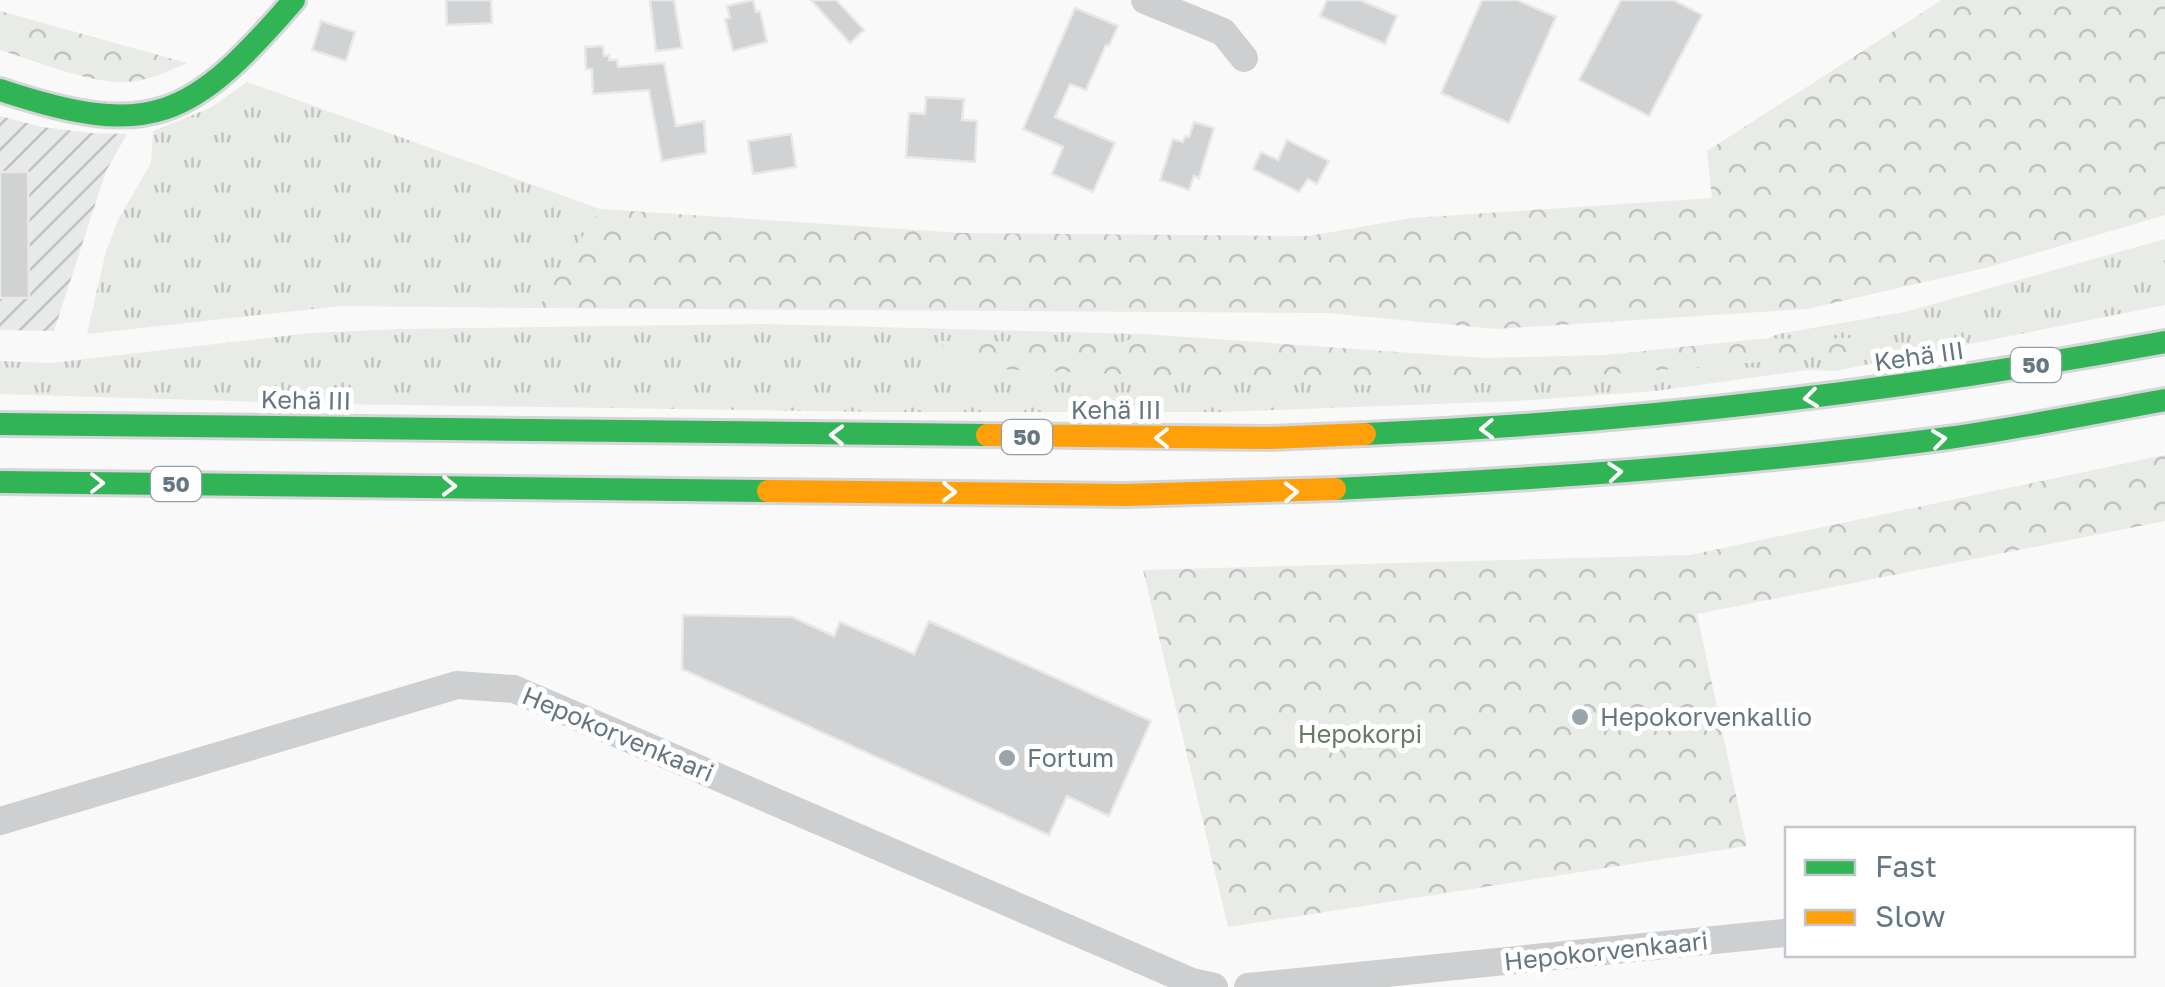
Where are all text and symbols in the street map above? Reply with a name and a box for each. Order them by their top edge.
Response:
street label: Kehä III [1872,334,1966,377]
road number: 50 [2011,348,2061,382]
street label: Kehä III [260,383,352,416]
one-way arrow [1802,387,1819,408]
street label: Kehä III [1071,394,1161,425]
one-way arrow [1479,418,1495,439]
road number: 50 [1002,420,1052,454]
one-way arrow [829,424,844,446]
one-way arrow [1154,427,1170,449]
one-way arrow [1931,429,1947,450]
one-way arrow [1608,461,1624,483]
road number: 50 [151,467,201,501]
one-way arrow [90,472,106,494]
one-way arrow [442,475,458,497]
one-way arrow [1284,481,1300,502]
one-way arrow [942,482,958,503]
street label: Hepokorvenkaari [518,679,719,788]
place label: Hepokorvenkallio [1600,701,1812,732]
marker: Hepokorvenkallio [1569,706,1591,728]
park label: Hepokorpi [1298,718,1422,749]
place label: Fortum [1027,742,1114,773]
marker: Fortum [996,747,1018,769]
legend [1785,827,2135,957]
text: Fast [1875,848,1937,884]
text: Slow [1875,898,1946,934]
street label: Hepokorvenkaari [1502,924,1709,977]

